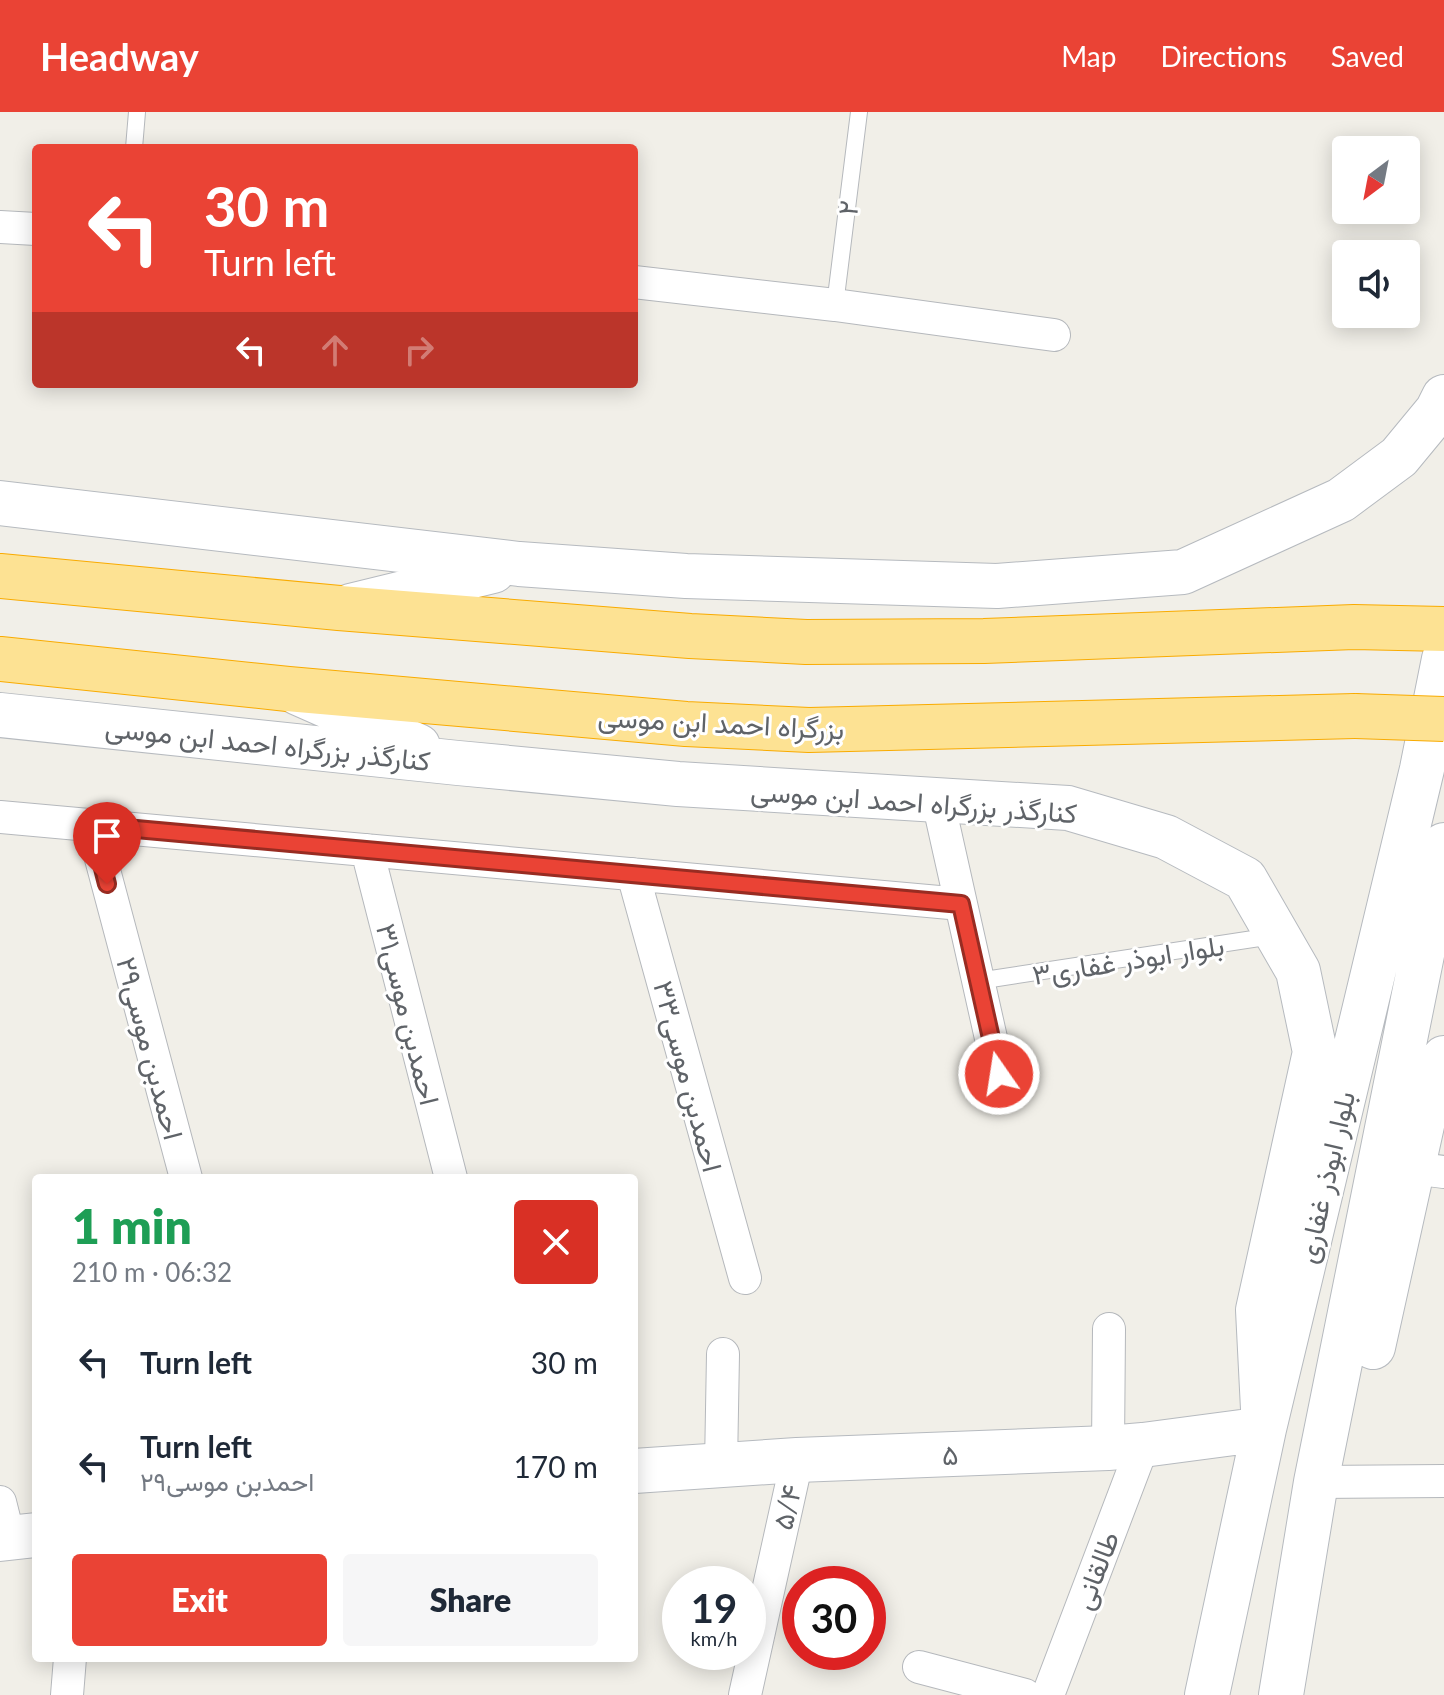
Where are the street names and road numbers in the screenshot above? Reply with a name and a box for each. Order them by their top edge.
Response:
street label: ۲ [829,199,865,217]
street label: بزرگراه احمد ابن موسی [597,699,845,747]
street label: کنارگذر بزرگراه احمد ابن موسی [103,709,432,779]
street label: کنارگذر بزرگراه احمد ابن موسی [750,773,1078,831]
street label: ۳۱احمدبن موسی [368,920,448,1109]
street label: بلوار ابوذر غفاری۳ [1030,927,1227,993]
street label: ۲۹احمدبن موسی [108,953,192,1144]
street label: ۳۳احمدبن موسی [645,977,731,1176]
street label: بلوار ابوذر غفاری [1289,1088,1363,1267]
street label: ۵ [941,1437,959,1471]
street label: ۵/۴ [764,1481,808,1533]
street label: طالقانی [1065,1526,1126,1614]

